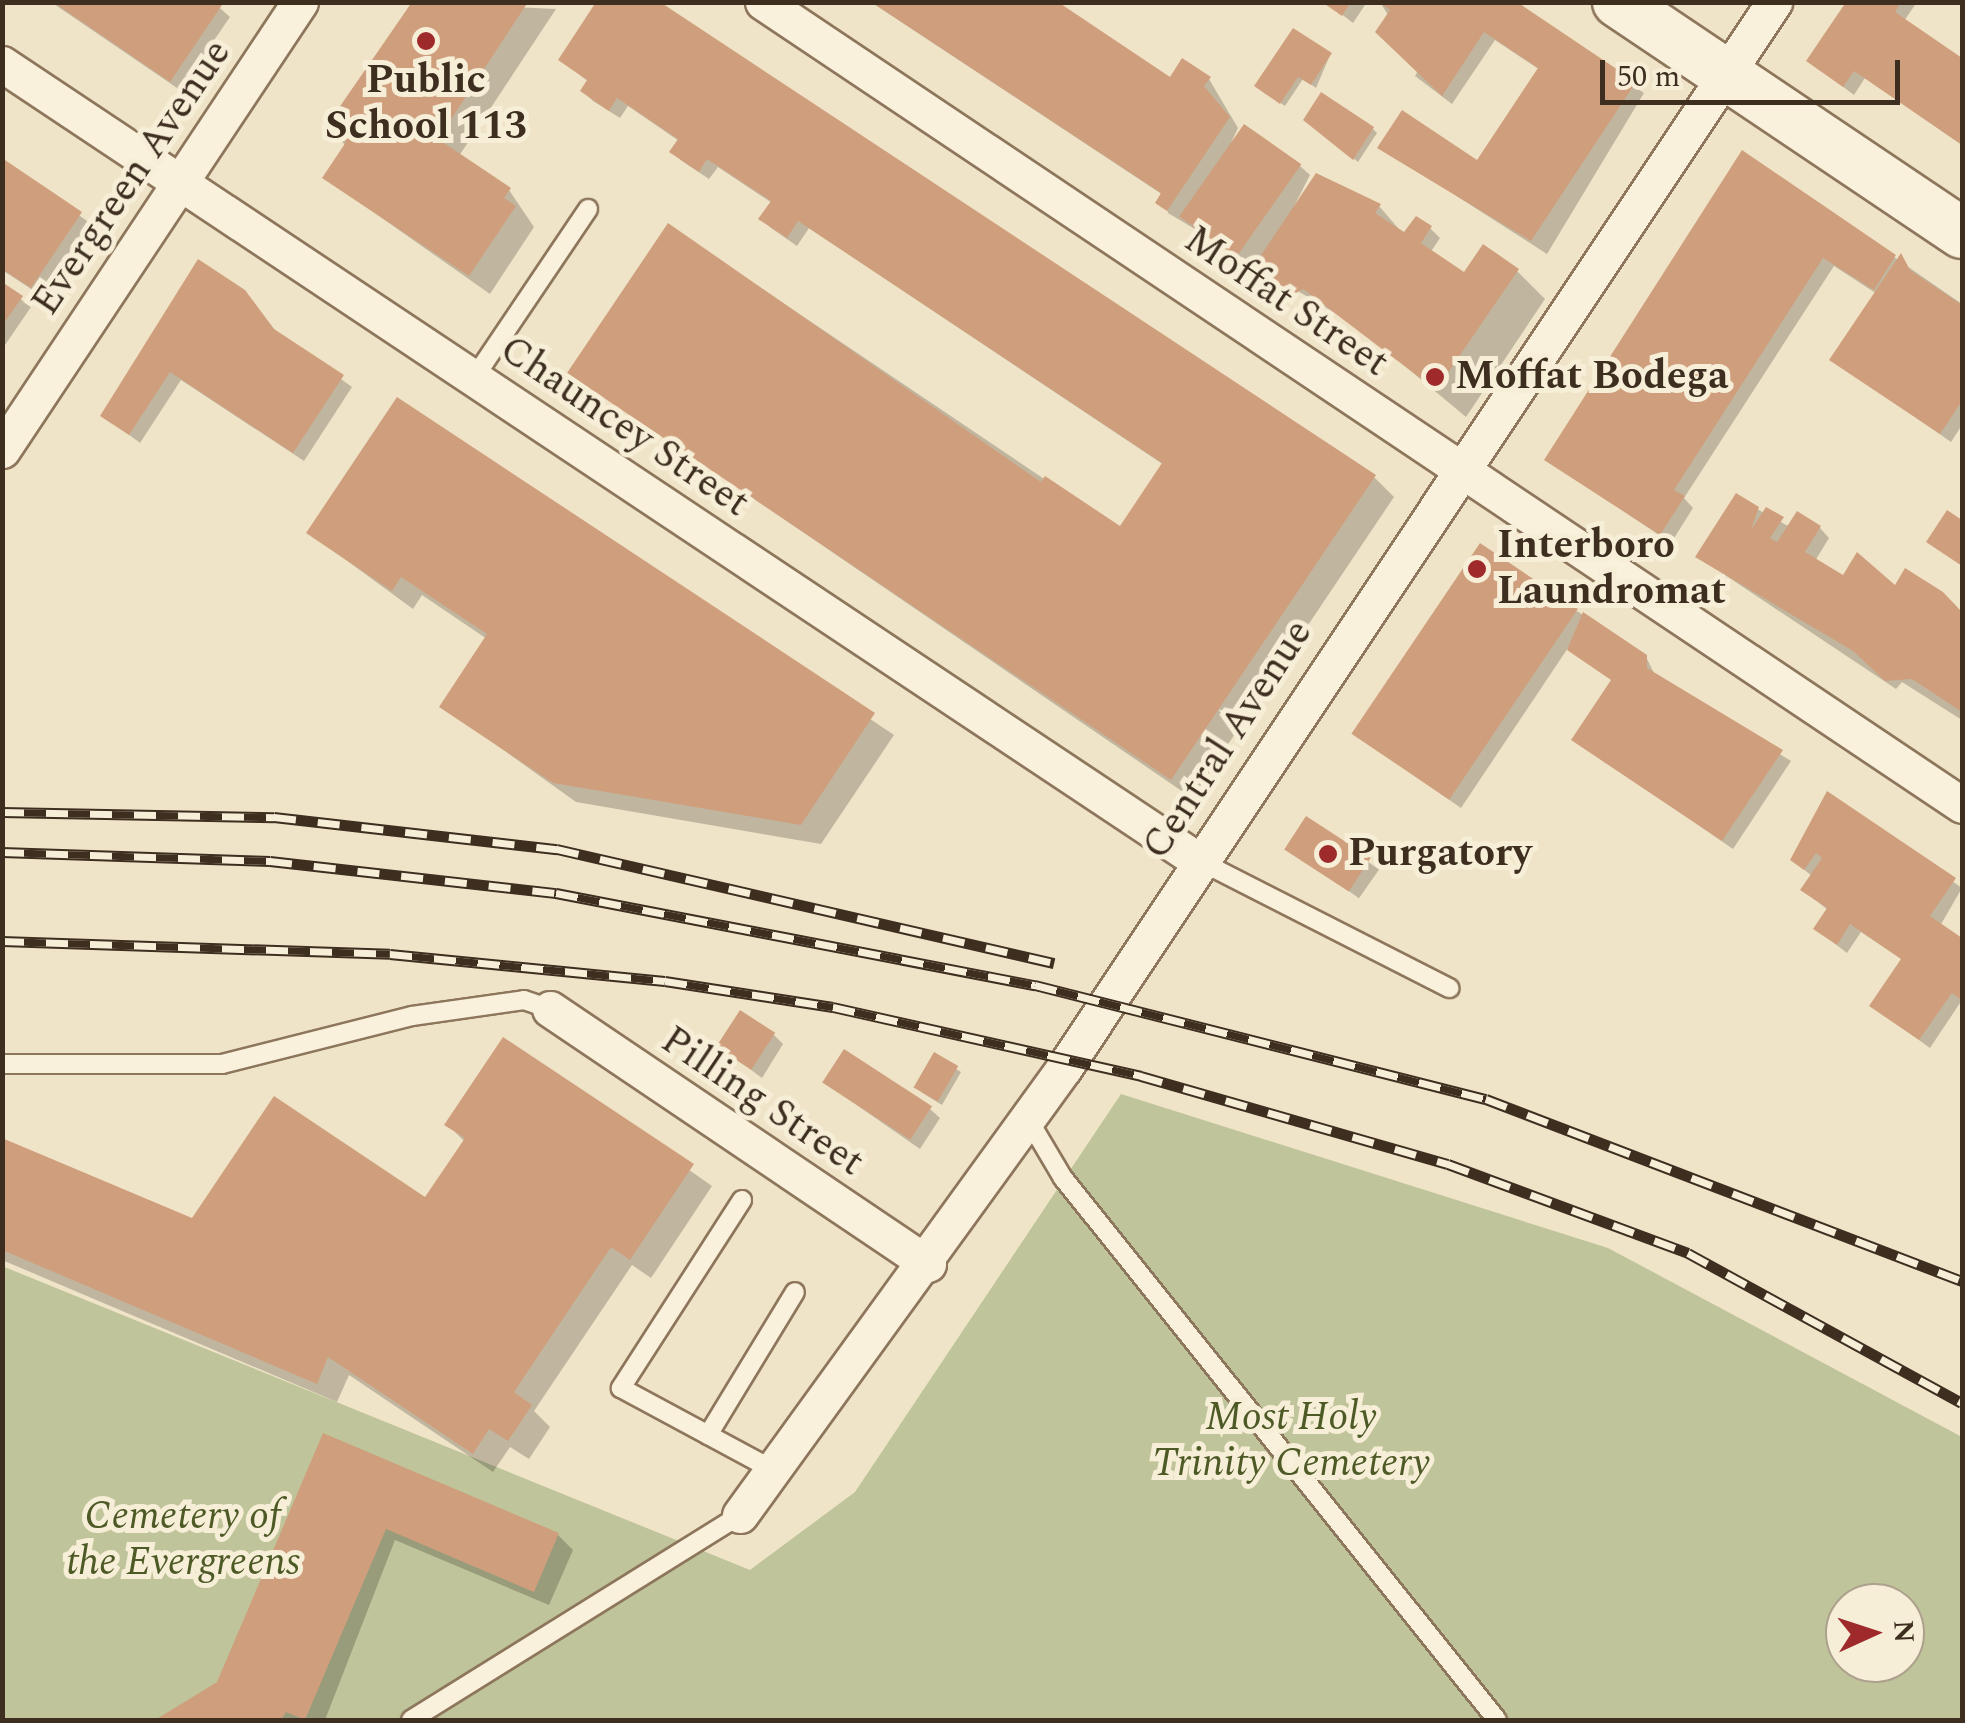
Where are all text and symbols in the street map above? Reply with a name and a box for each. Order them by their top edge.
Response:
marker: Public School 113 [415,30,437,52]
street label: Evergreen Avenue [22,31,242,325]
scale bar [1605,40,1905,102]
text: 50 m [1617,54,1680,100]
place label: Public School 113 [325,57,527,151]
street label: Moffat Street [1175,216,1397,388]
street label: Chauncey Street [490,326,758,528]
place label: Moffat Bodega [1455,353,1729,401]
marker: Moffat Bodega [1424,366,1446,388]
place label: Interboro Laundromat [1497,522,1726,616]
marker: Interboro Laundromat [1466,558,1488,580]
street label: Central Avenue [1133,611,1323,869]
place label: Purgatory [1348,830,1532,878]
marker: Purgatory [1317,843,1339,865]
street label: Pilling Street [652,1017,872,1187]
park label: Most Holy Trinity Cemetery [1152,1394,1430,1488]
park label: Cemetery of the Evergreens [66,1493,300,1587]
north arrow [1825,1583,1925,1683]
text: N [1881,1619,1926,1644]

